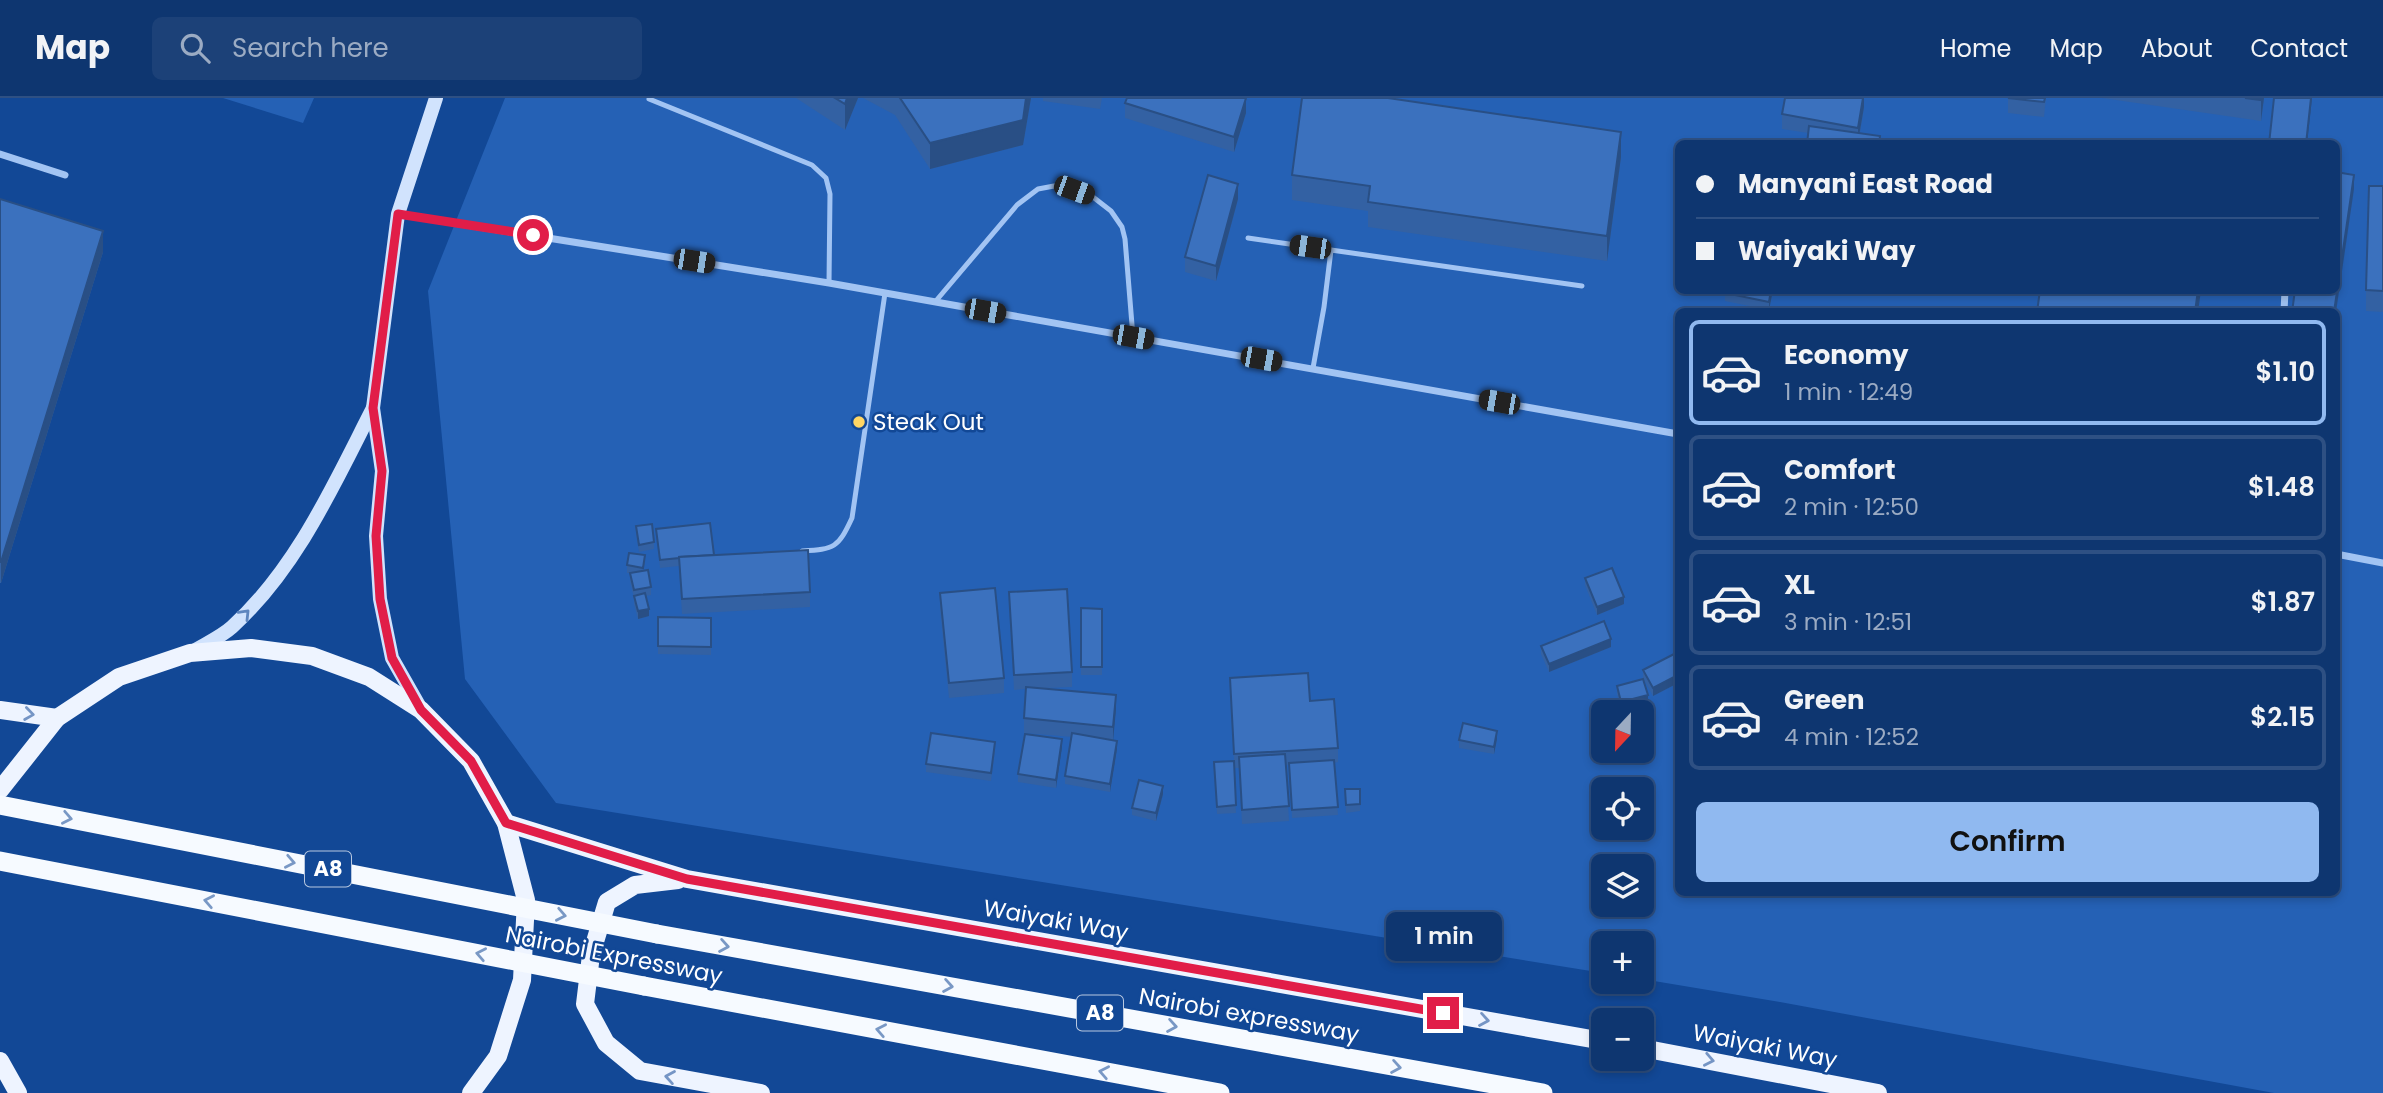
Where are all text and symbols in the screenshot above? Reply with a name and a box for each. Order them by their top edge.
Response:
search box [152,17,642,80]
text: Map [35,24,110,71]
icon: search [176,29,214,67]
text: Search here [232,30,389,66]
text: Home [1940,32,2012,65]
text: Map [2050,32,2103,65]
text: About [2141,32,2212,65]
text: Contact [2250,32,2348,65]
text: Manyani East Road [1738,166,1993,202]
car [1051,173,1098,207]
route start [517,219,549,251]
text: Waiyaki Way [1738,233,1915,269]
car [1288,234,1333,260]
car [672,247,717,275]
car [963,297,1008,325]
car [1111,323,1156,351]
text: Economy [1784,337,1908,373]
icon: car [1700,341,1763,404]
car [1239,345,1284,373]
text: $1.10 [2256,354,2315,390]
text: 1 min · 12:49 [1784,376,1913,408]
car [1477,388,1522,416]
place label: Steak Out [873,406,984,438]
marker: Steak Out [851,414,867,430]
text: Comfort [1784,452,1896,488]
icon: car [1700,456,1763,519]
text: $1.48 [2248,469,2315,505]
text: 2 min · 12:50 [1784,491,1919,523]
text: XL [1784,567,1815,603]
icon: car [1700,571,1763,634]
text: $1.87 [2251,584,2315,620]
text: 3 min · 12:51 [1784,606,1912,638]
one-way arrow [236,609,249,622]
text: Green [1784,682,1865,718]
icon: car [1700,686,1763,749]
text: $2.15 [2250,699,2315,735]
north arrow [1591,700,1654,763]
map controls [1591,700,1654,1071]
one-way arrow [23,706,35,721]
text: 4 min · 12:52 [1784,721,1919,753]
button: locate [1591,777,1654,840]
button: Confirm [1696,802,2319,882]
one-way arrow [61,809,73,824]
road number: A8 [305,852,351,886]
one-way arrow [284,853,296,868]
button: layers [1591,854,1654,917]
street label: Waiyaki Way [981,892,1131,949]
one-way arrow [203,895,215,910]
one-way arrow [556,907,567,922]
callout: 1 min [1385,912,1501,960]
street label: Nairobi Expressway [503,918,725,992]
text: 1 min [1414,920,1474,952]
button: + [1591,931,1654,994]
one-way arrow [718,938,730,953]
one-way arrow [475,948,487,963]
one-way arrow [942,978,954,993]
street label: Nairobi expressway [1136,980,1362,1050]
road number: A8 [1077,996,1123,1030]
route end [1427,997,1459,1029]
button: − [1591,1008,1654,1071]
one-way arrow [1478,1012,1490,1027]
street label: Waiyaki Way [1690,1016,1840,1076]
one-way arrow [1166,1018,1178,1033]
one-way arrow [875,1023,887,1038]
one-way arrow [1703,1052,1715,1067]
one-way arrow [1390,1058,1402,1073]
one-way arrow [1098,1065,1110,1080]
one-way arrow [664,1070,676,1085]

